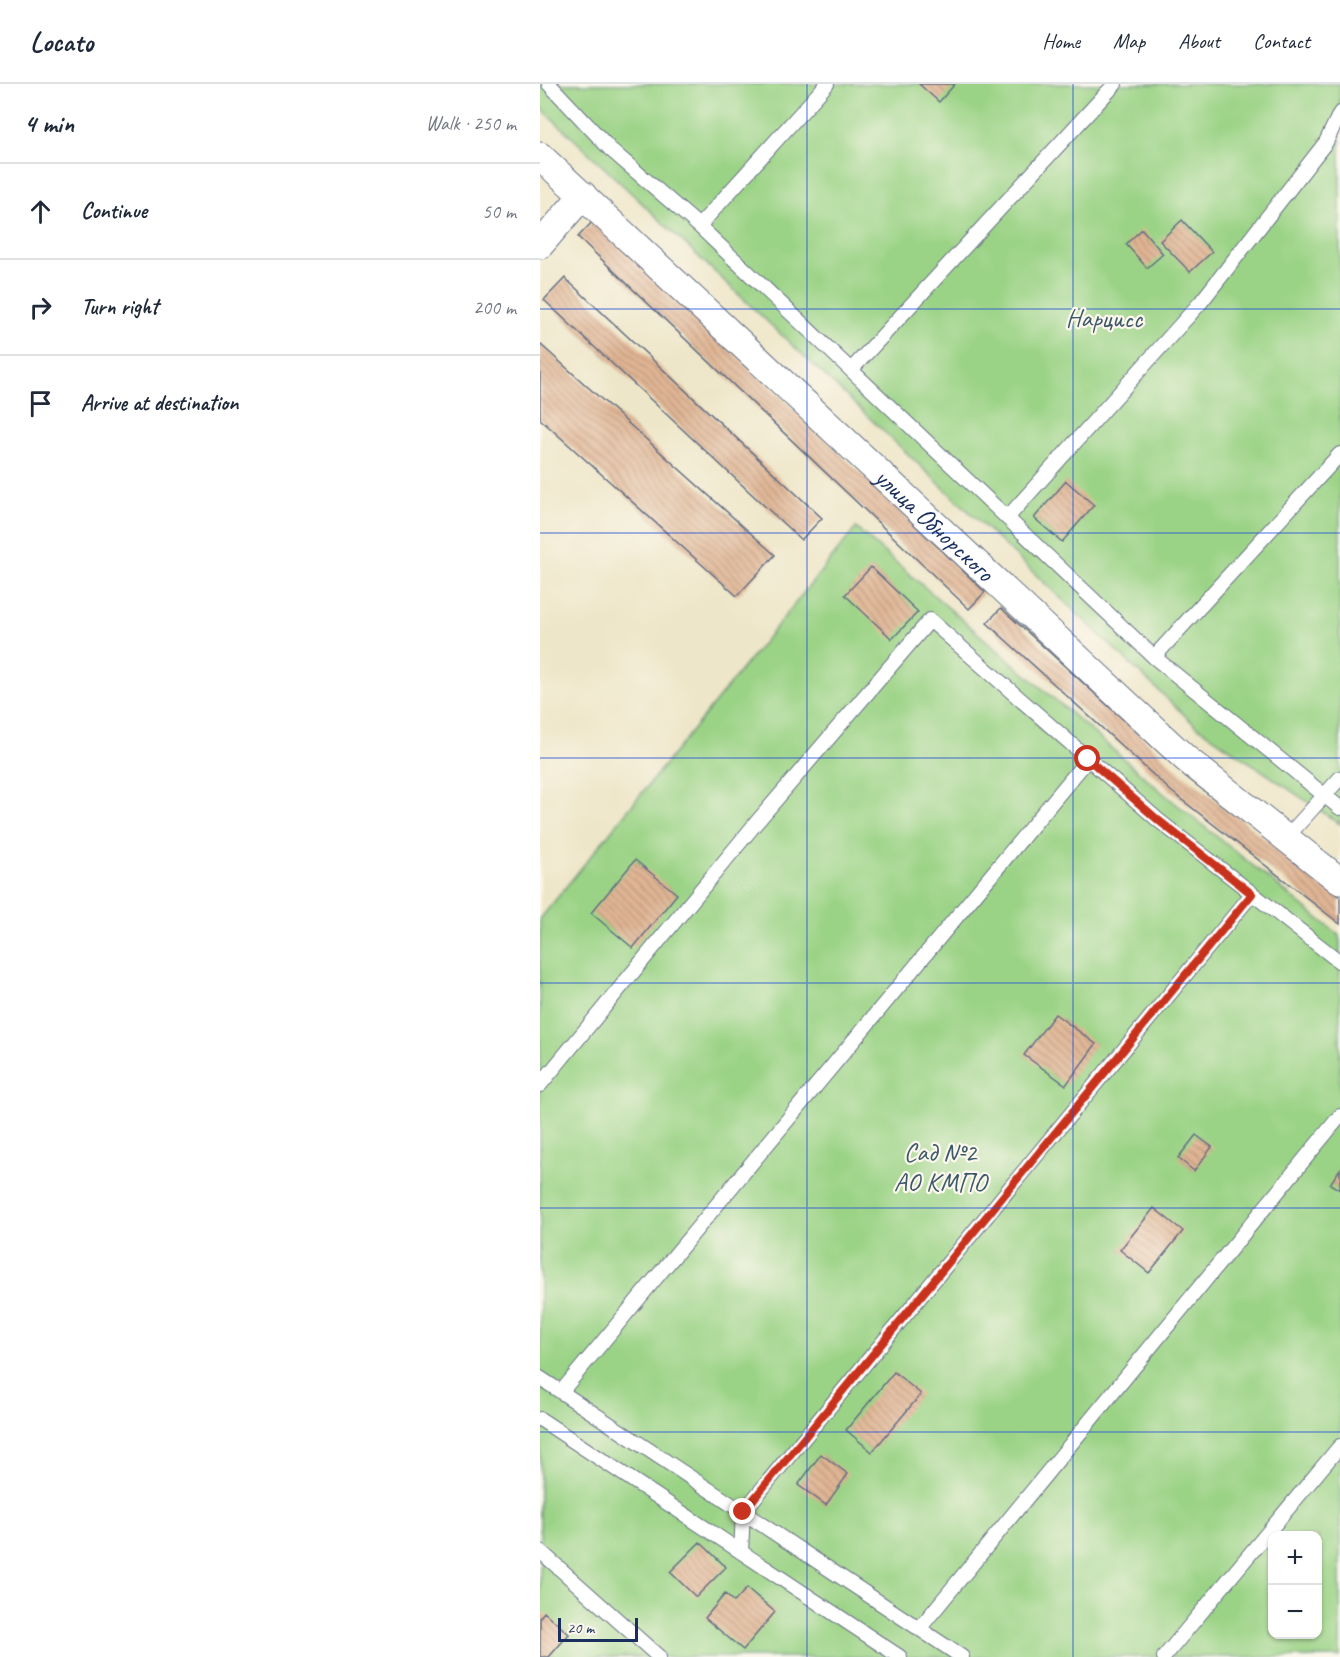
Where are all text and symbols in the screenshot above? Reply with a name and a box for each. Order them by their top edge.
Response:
text: Locato [30,24,93,59]
text: Home [1042,28,1080,54]
text: Map [1113,28,1145,54]
text: About [1178,28,1220,54]
text: Contact [1253,28,1310,54]
text: 4 min [24,107,74,140]
text: Walk · 250 m [426,111,516,136]
icon: ahead [24,195,57,228]
text: Continue [81,197,147,225]
text: 50 m [482,199,516,224]
icon: right [24,291,57,324]
text: Turn right [81,293,158,321]
text: 200 m [473,295,516,320]
park label: Нарцисс [1066,302,1144,335]
icon: arrive [24,387,57,420]
text: Arrive at destination [81,389,238,417]
street label: улица Обнорского [867,459,1003,589]
route start [1074,745,1100,771]
park label: Сад №2 АО КМПО [894,1136,989,1199]
route end [729,1498,755,1524]
map controls [1268,1531,1322,1639]
button: + [1268,1531,1322,1585]
button: − [1268,1585,1322,1639]
scale bar [558,1615,638,1642]
text: 20 m [567,1618,594,1638]

